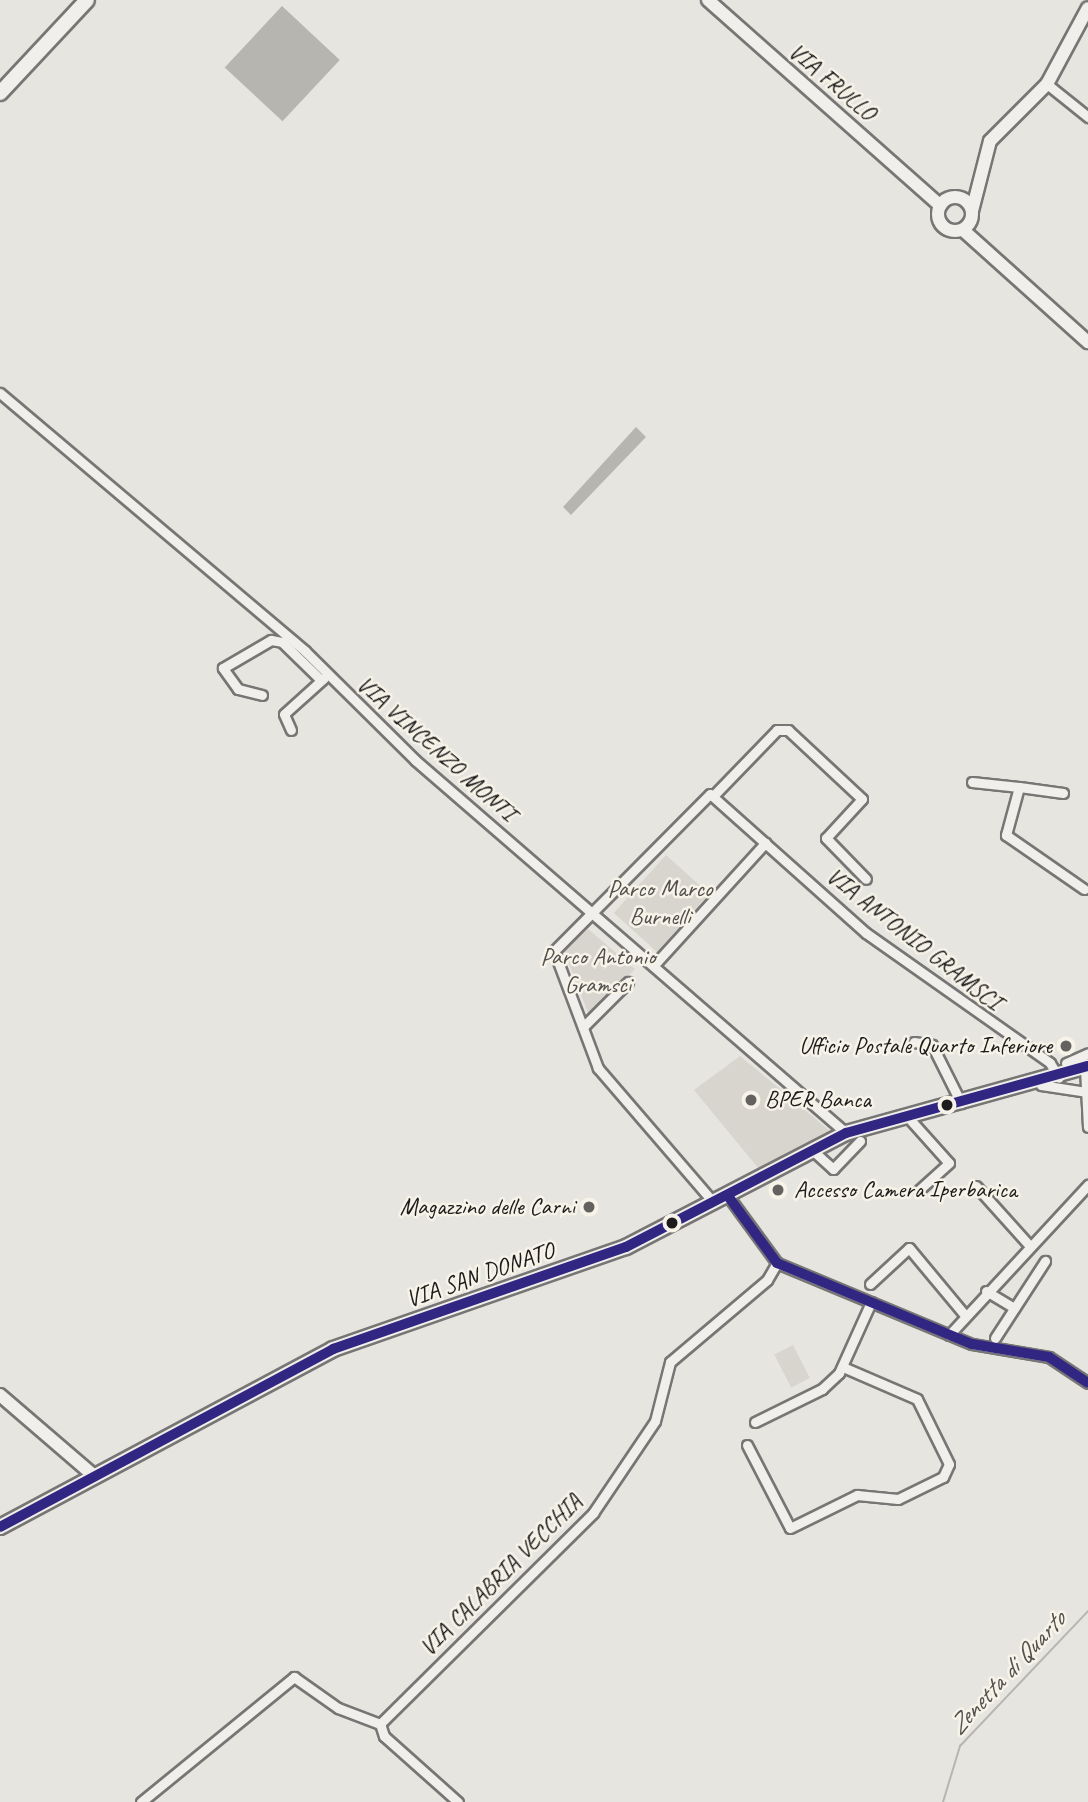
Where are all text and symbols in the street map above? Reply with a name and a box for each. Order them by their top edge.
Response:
street label: VIA FRULLO [783,37,881,127]
street label: VIA VINCENZO MONTI [350,669,522,829]
street label: VIA ANTONIO GRAMSCI [821,862,1007,1016]
park label: Parco Marco Burnelli [607,875,713,931]
park label: Parco Antonio Gramsci [541,943,655,999]
place label: Ufficio Postale Quarto Inferiore [801,1032,1052,1060]
marker: Ufficio Postale Quarto Inferiore [1058,1038,1074,1054]
place label: BPER Banca [765,1086,871,1114]
marker: BPER Banca [743,1092,759,1108]
unlabelled marker [940,1098,954,1112]
place label: Accesso Camera Iperbarica [794,1176,1016,1204]
marker: Accesso Camera Iperbarica [768,1180,788,1200]
place label: Magazzino delle Carni [400,1193,575,1221]
marker: Magazzino delle Carni [581,1199,597,1215]
unlabelled marker [665,1216,679,1230]
street label: VIA SAN DONATO [402,1236,558,1314]
street label: VIA CALABRIA VECCHIA [414,1488,588,1662]
water label: Zenetta di Quarto [942,1605,1072,1741]

